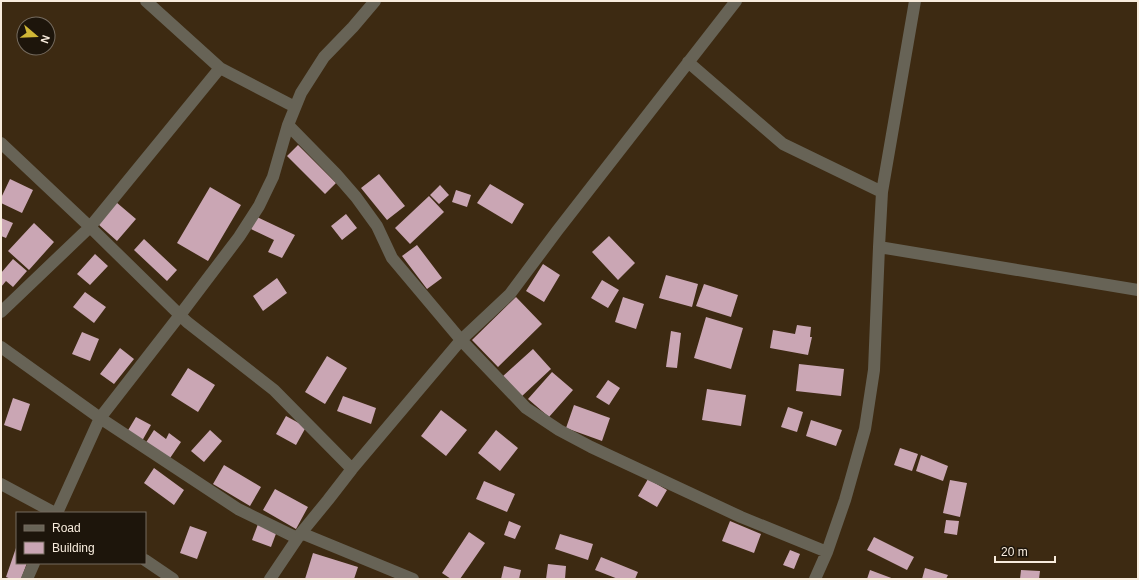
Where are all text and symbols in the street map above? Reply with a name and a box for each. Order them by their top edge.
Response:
north arrow [16,16,56,56]
text: N [38,34,52,45]
legend [16,512,146,564]
text: Road [52,521,81,535]
scale bar [995,538,1055,564]
text: Building [52,541,95,555]
text: 20 m [1001,545,1028,559]

